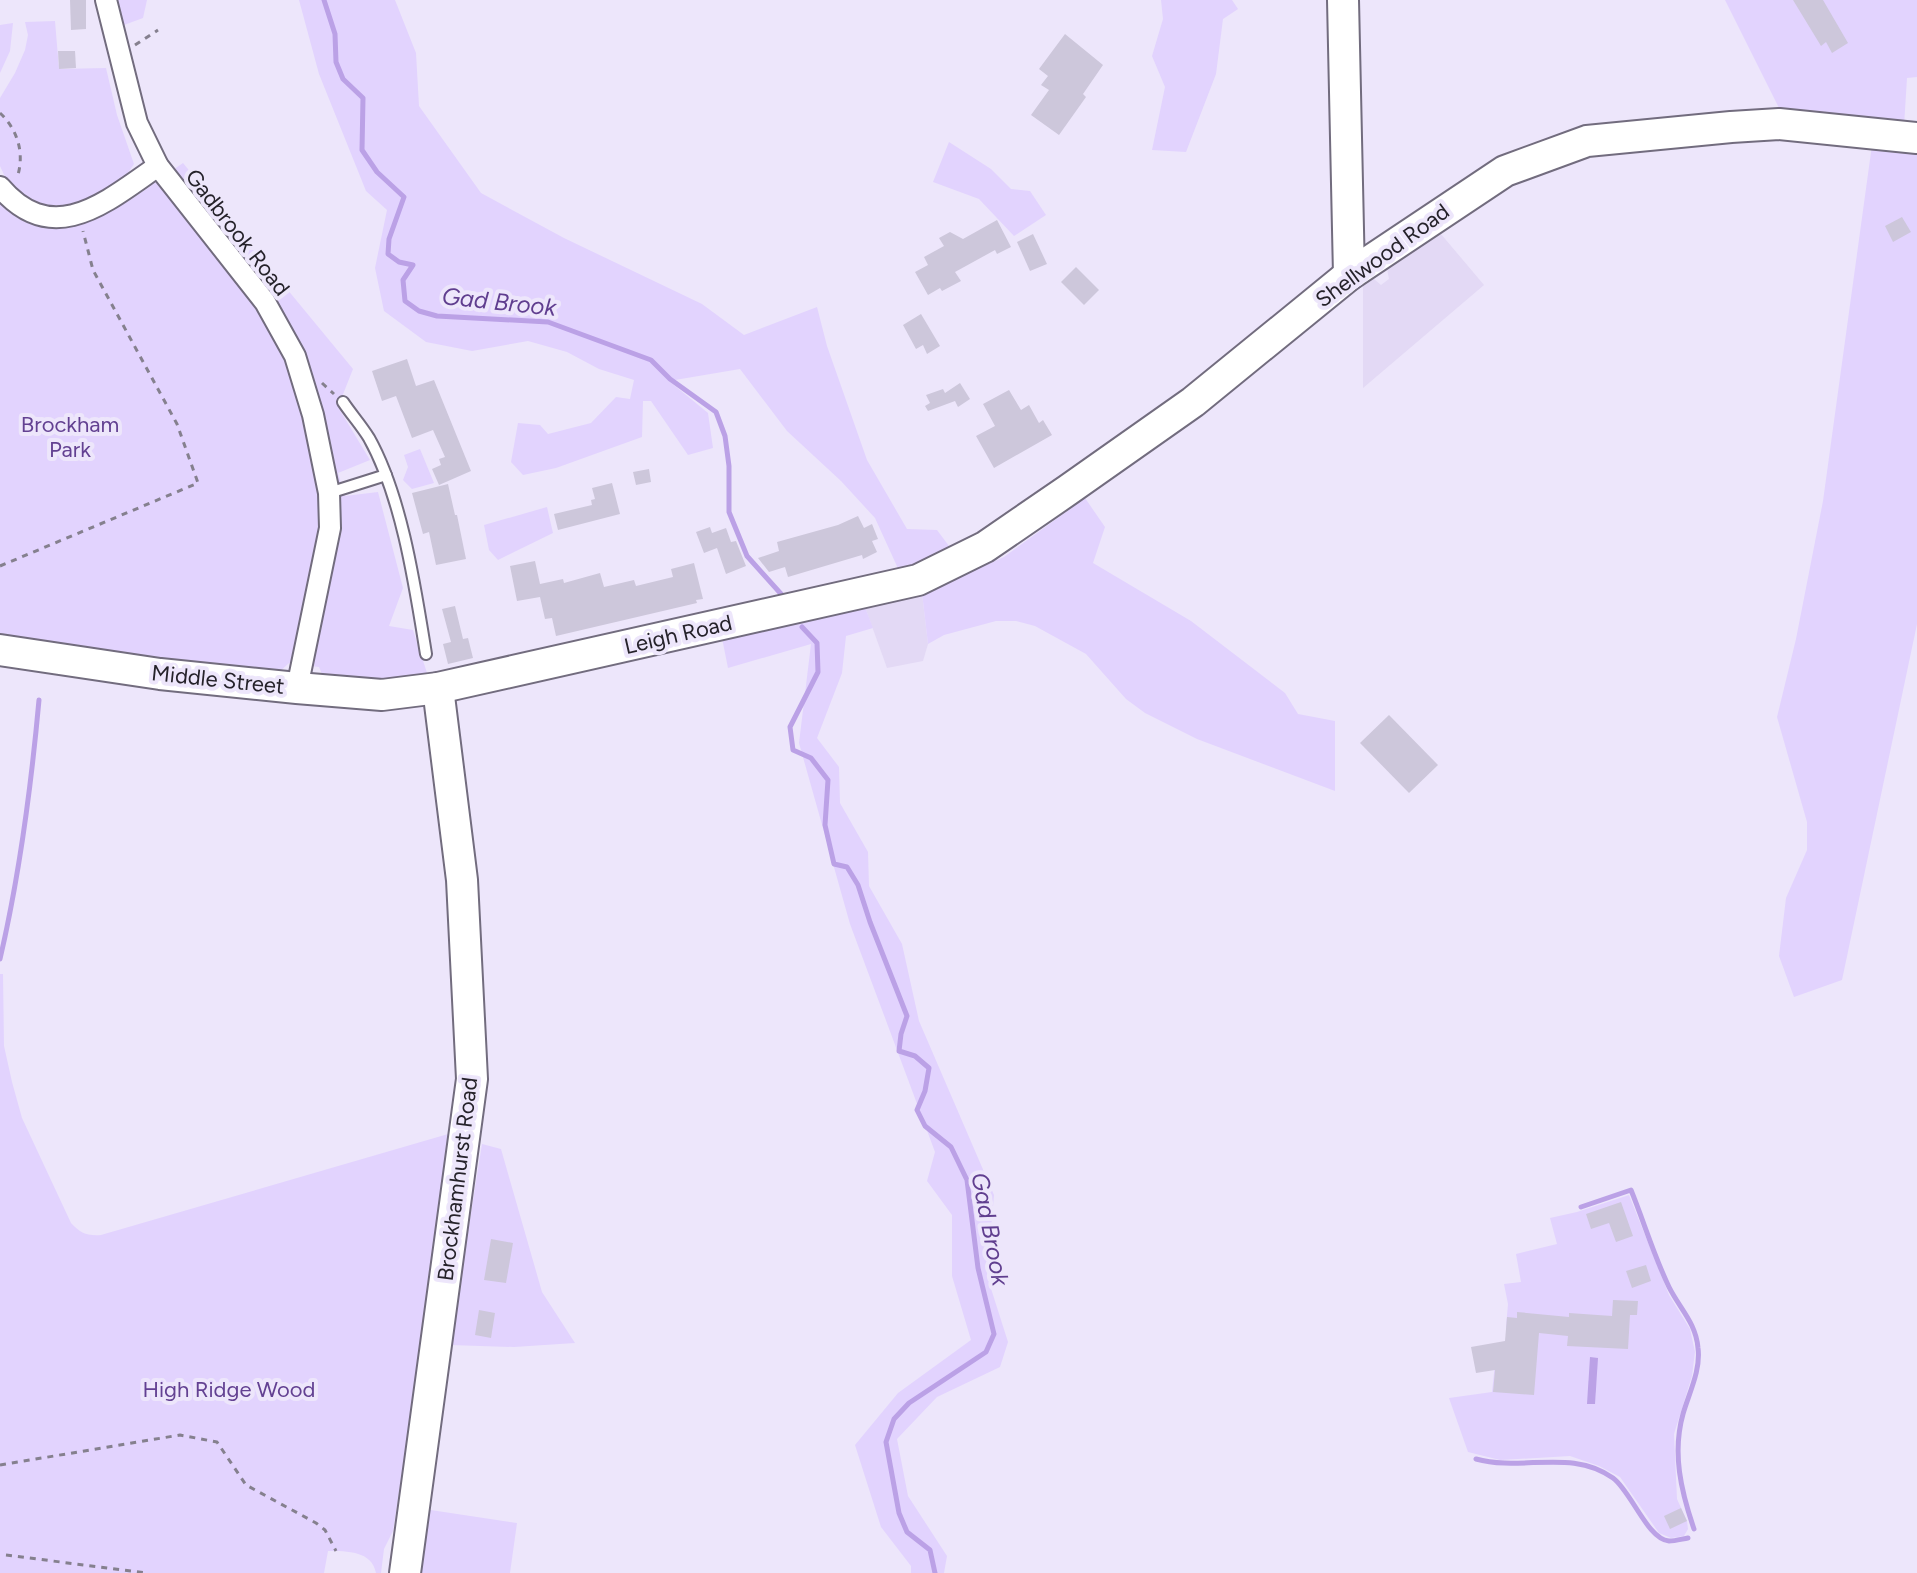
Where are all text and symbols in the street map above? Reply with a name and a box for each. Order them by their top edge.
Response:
street label: Gadbrook Road [180,164,295,301]
street label: Shellwood Road [1310,198,1455,313]
water label: Gad Brook [440,281,559,322]
park label: Brockham Park [21,411,119,463]
street label: Leigh Road [622,609,735,660]
street label: Middle Street [150,659,286,700]
street label: Brockhamhurst Road [432,1076,483,1282]
water label: Gad Brook [965,1170,1016,1289]
park label: High Ridge Wood [142,1376,316,1403]

